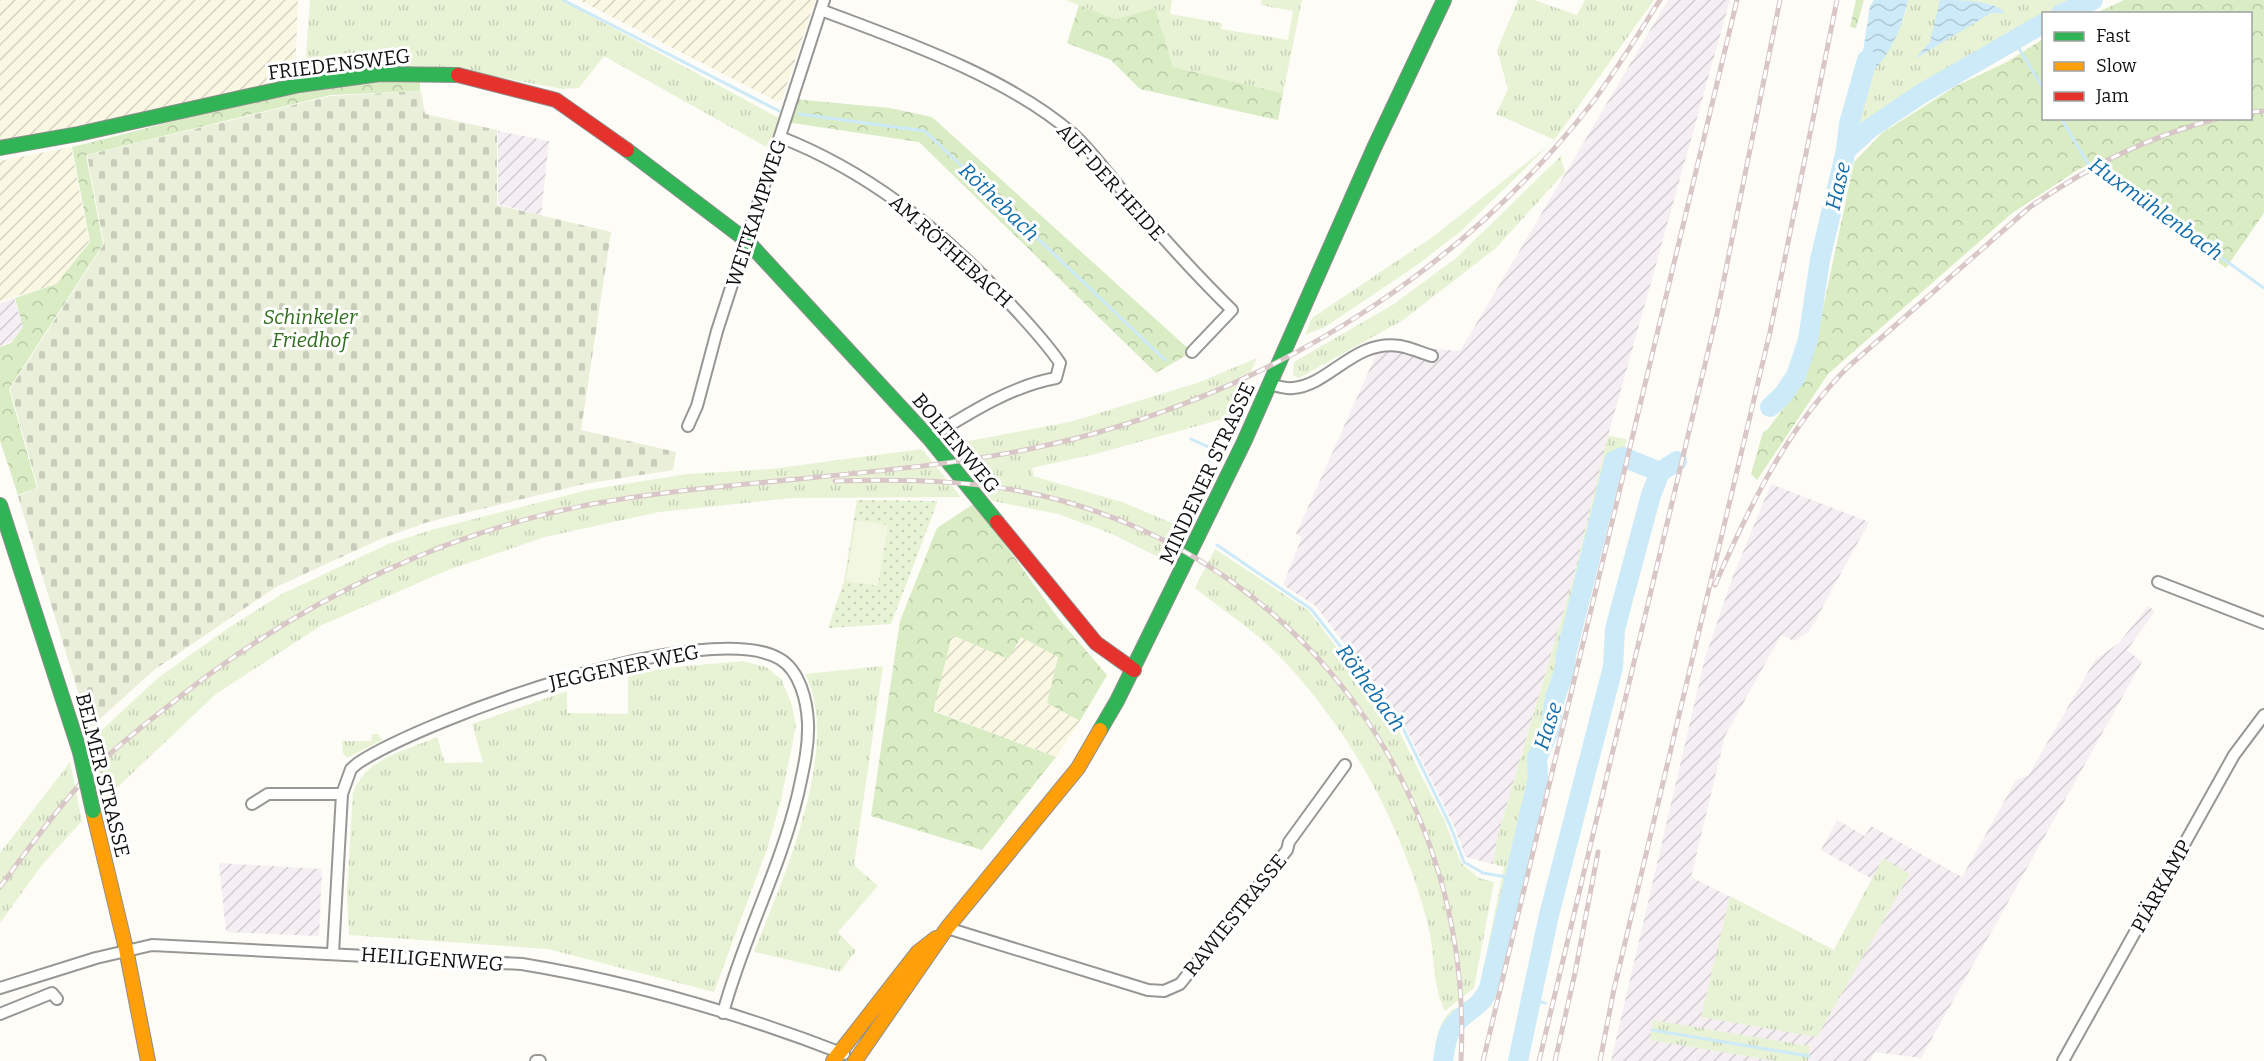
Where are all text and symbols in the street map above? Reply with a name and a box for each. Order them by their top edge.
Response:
legend [2042,12,2252,120]
text: Fast [2096,25,2131,47]
street label: FRIEDENSWEG [266,43,412,85]
text: Slow [2096,55,2137,77]
text: Jam [2095,85,2129,107]
street label: AUF DER HEIDE [1052,119,1170,245]
street label: WEITKAMPWEG [721,136,791,290]
water label: Huxmühlenbach [2084,152,2228,266]
water label: Röthebach [954,157,1044,247]
water label: Hase [1820,159,1856,213]
street label: AM RÖTHEBACH [885,190,1017,312]
park label: Schinkeler Friedhof [263,305,358,353]
street label: MINDENER STRASSE [1154,378,1260,568]
street label: BOLTENWEG [907,388,1005,498]
street label: JEGGENER WEG [546,639,701,695]
water label: Röthebach [1331,639,1411,737]
street label: BELMER STRASSE [71,690,135,860]
water label: Hase [1528,698,1568,753]
street label: PIÄRKAMP [2126,836,2196,936]
street label: RAWIESTRASSE [1178,849,1292,981]
street label: HEILIGENWEG [360,942,504,976]

